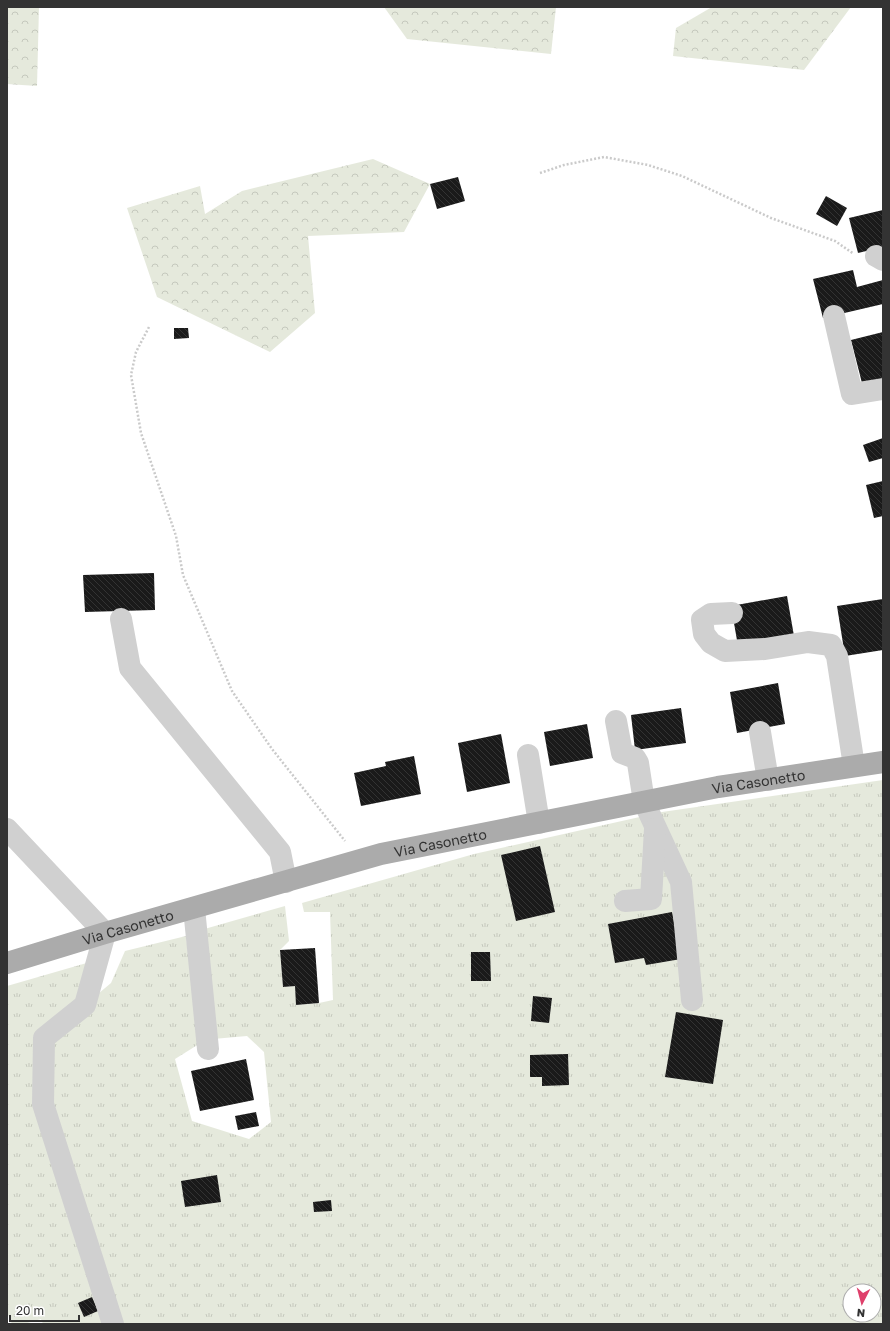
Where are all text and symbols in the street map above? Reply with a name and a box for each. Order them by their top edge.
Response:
street label: Via Casonetto [710,765,806,797]
street label: Via Casonetto [392,825,488,860]
street label: Via Casonetto [80,905,175,948]
north arrow [842,1283,882,1323]
scale bar [10,1297,79,1323]
text: 20 m [16,1303,44,1318]
text: N [856,1307,866,1320]

